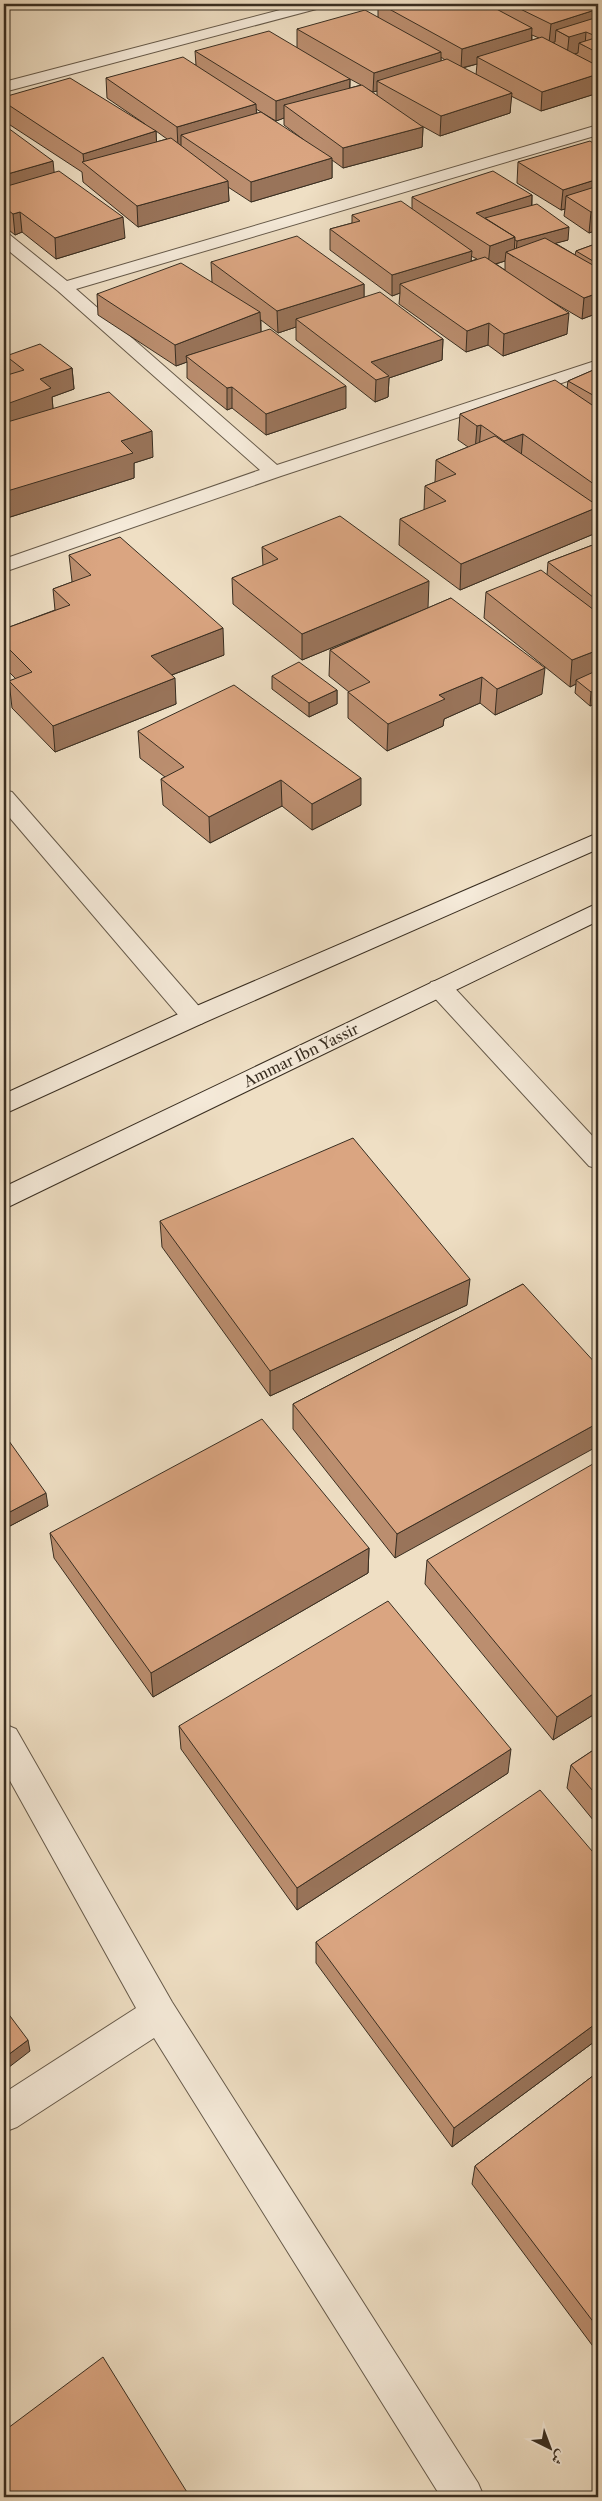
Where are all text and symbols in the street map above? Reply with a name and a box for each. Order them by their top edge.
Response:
street label: Ammar Ibn Yassir [240,1019,362,1091]
north arrow [524,2424,574,2474]
text: ش [547,2446,570,2469]

